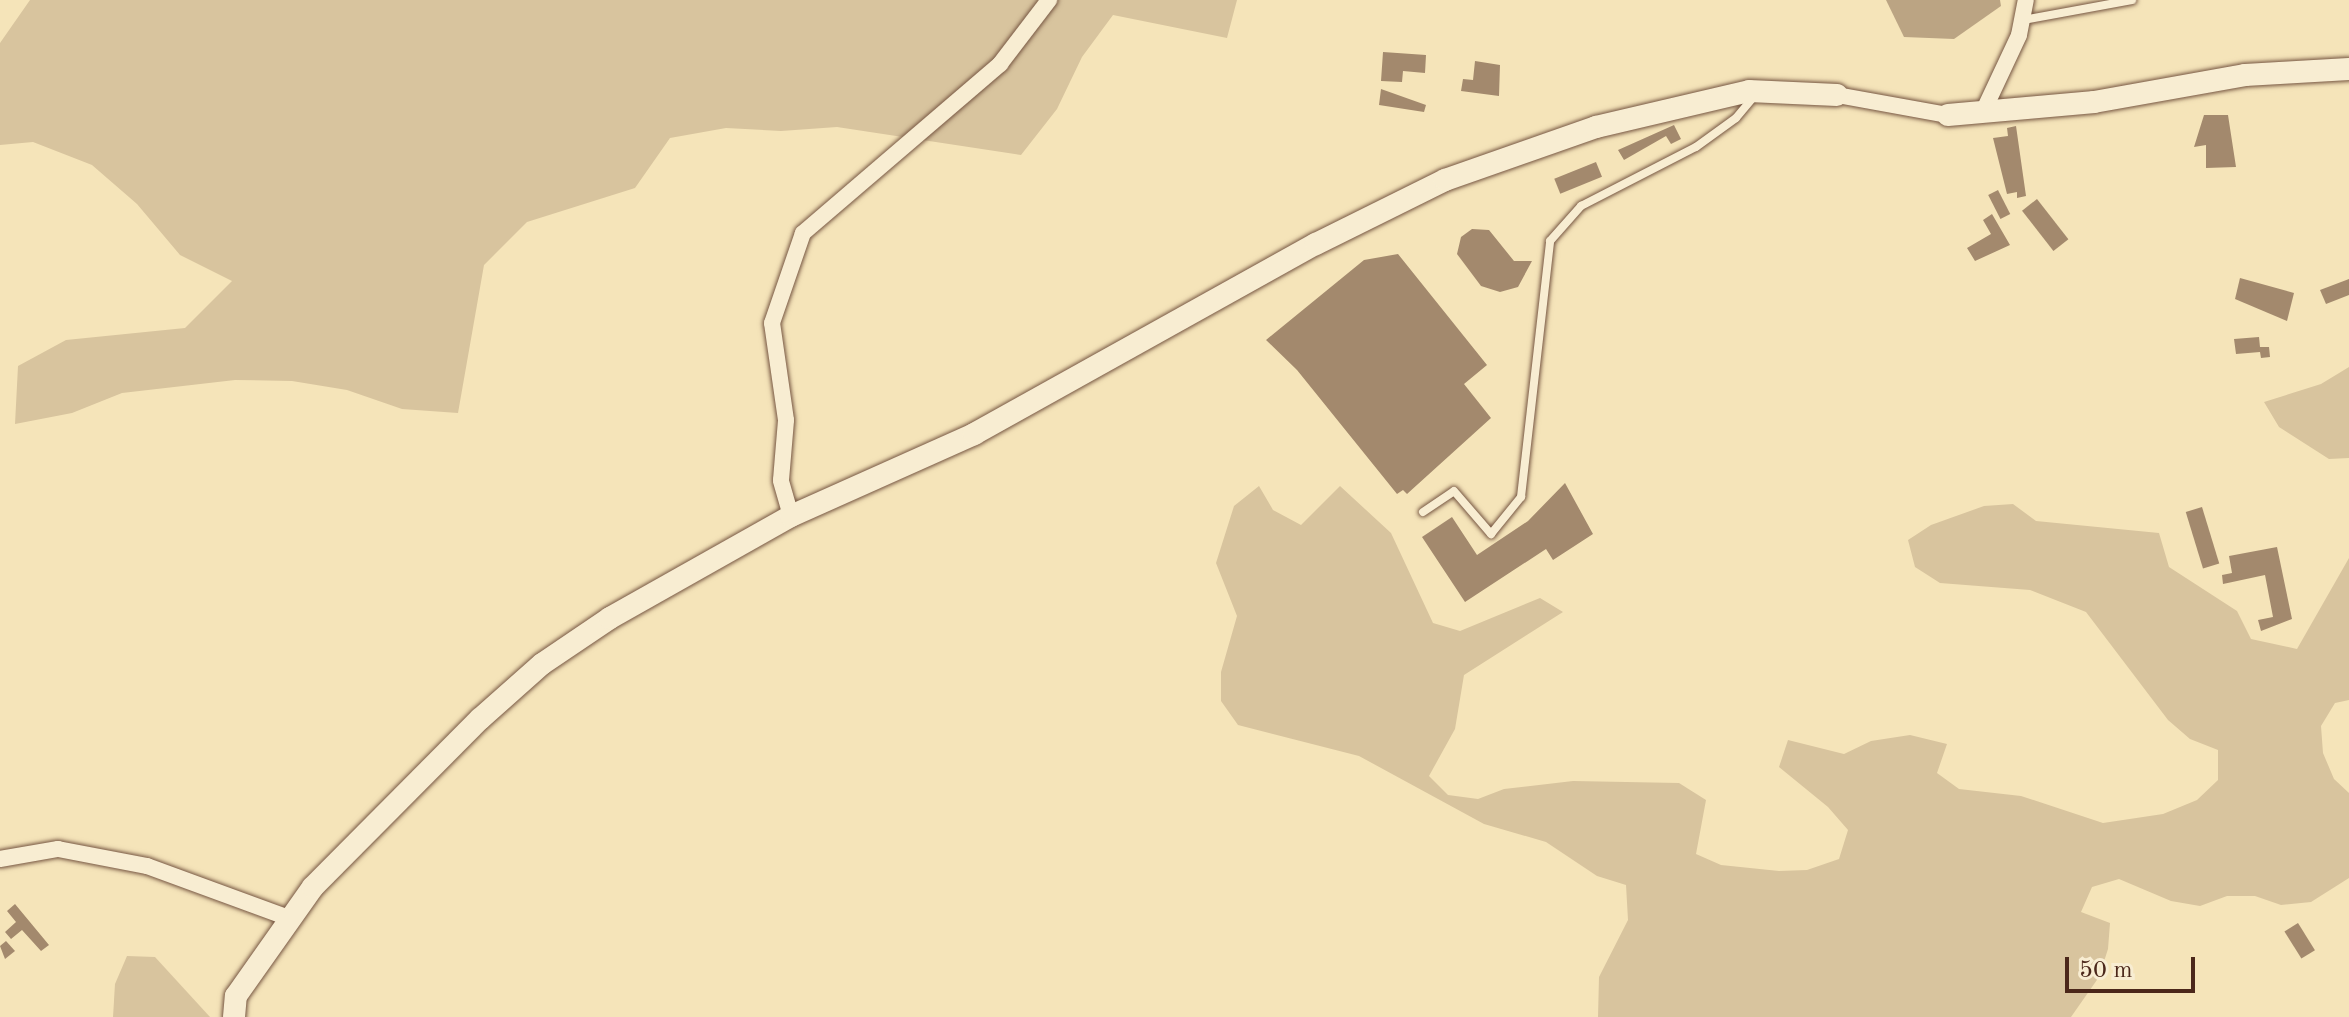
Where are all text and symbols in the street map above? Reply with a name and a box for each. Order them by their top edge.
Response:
scale bar [2069,941,2199,991]
text: 50 m [2079,959,2133,983]

